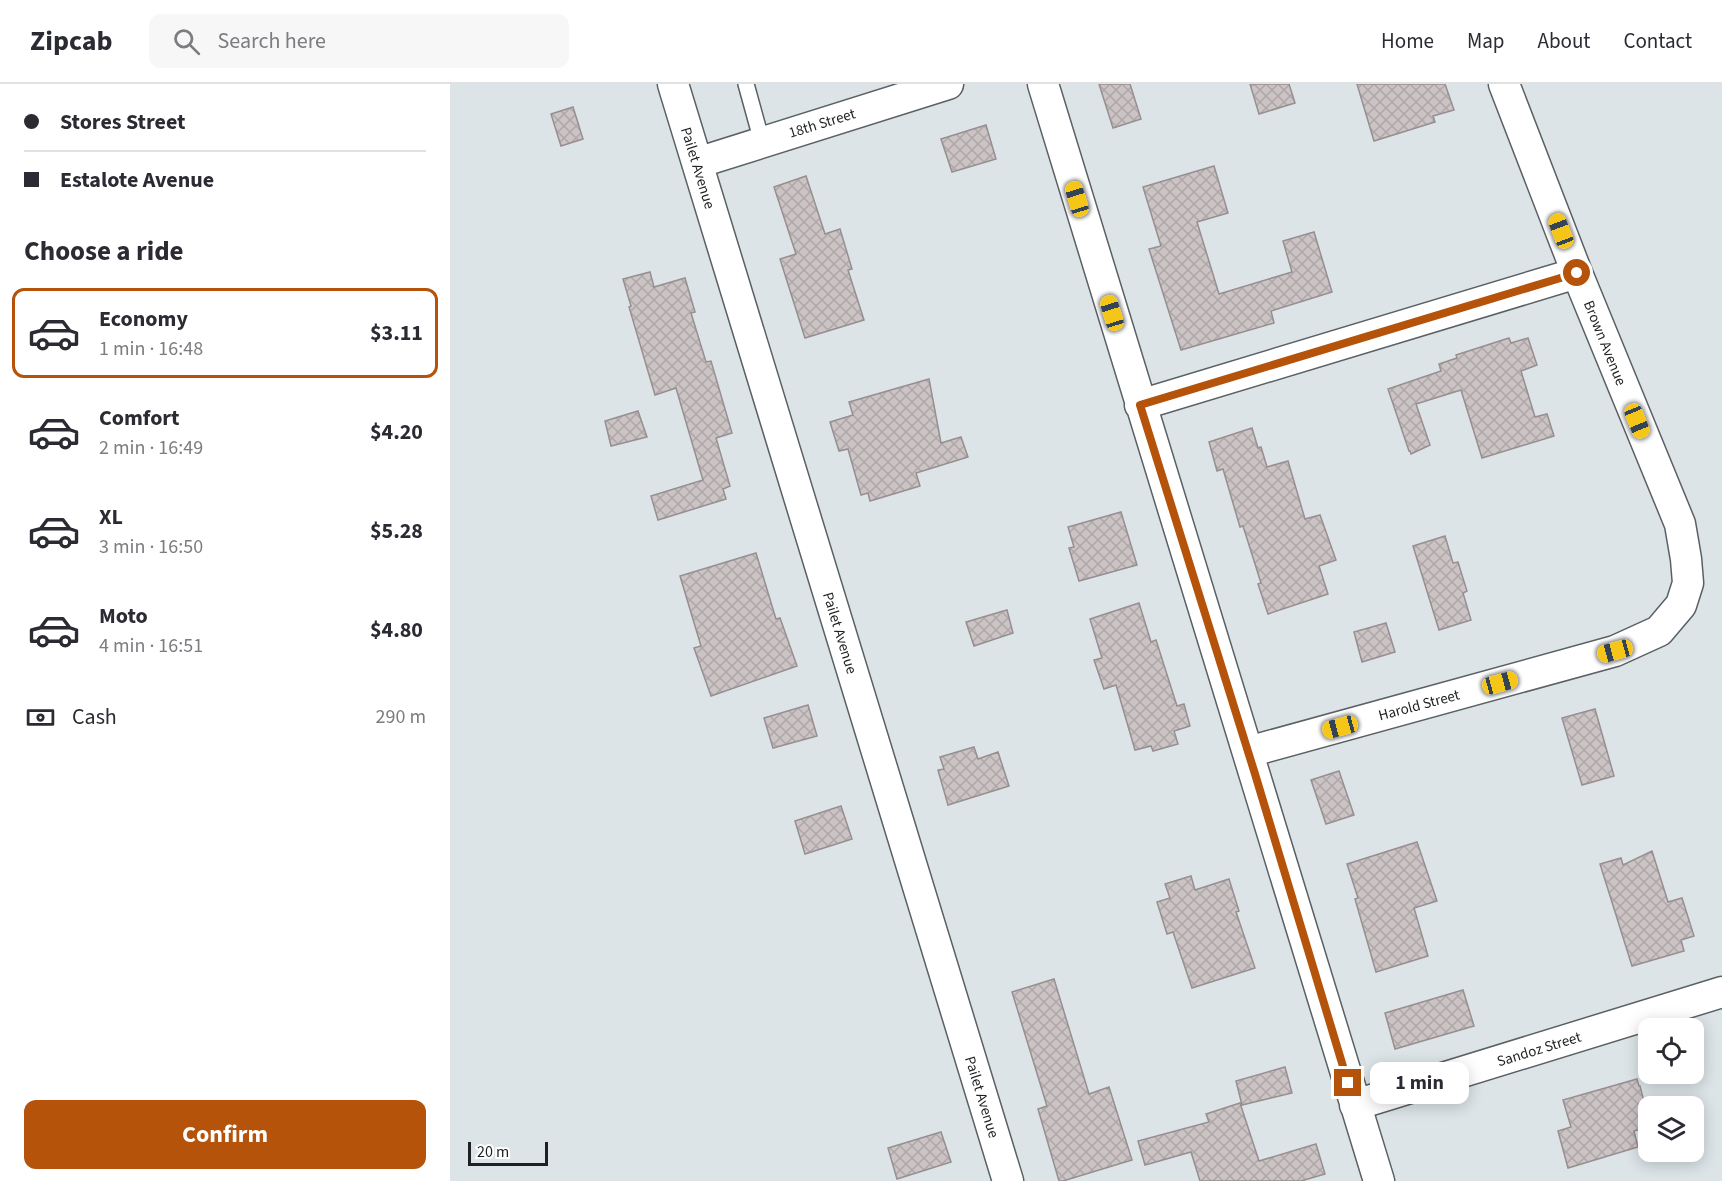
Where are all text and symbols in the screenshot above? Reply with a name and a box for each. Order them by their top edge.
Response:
search box [149,14,569,68]
text: Zipcab [30,21,113,61]
icon: search [170,25,203,58]
text: Search here [218,25,326,57]
text: Home [1381,26,1434,56]
text: Map [1467,26,1505,56]
text: About [1538,26,1590,56]
text: Contact [1623,26,1692,56]
street label: 18th Street [786,103,858,144]
text: Stores Street [60,106,186,138]
street label: Pailet Avenue [675,125,720,212]
text: Estalote Avenue [60,164,214,196]
car [1063,179,1091,219]
car [1546,211,1576,251]
text: Choose a ride [24,232,184,271]
route start [1563,259,1590,286]
car [1098,293,1126,333]
street label: Brown Avenue [1578,297,1631,389]
text: Economy [99,303,188,335]
icon: car [27,306,81,360]
text: $3.11 [370,317,423,349]
text: 1 min · 16:48 [99,335,203,363]
car [1622,401,1652,441]
text: Comfort [99,402,180,434]
icon: car [27,405,81,459]
text: $4.20 [370,416,423,448]
text: 2 min · 16:49 [99,434,203,462]
text: XL [99,501,123,533]
icon: car [27,504,81,558]
text: $5.28 [370,515,423,547]
text: 3 min · 16:50 [99,533,203,561]
street label: Pailet Avenue [817,590,862,677]
text: Moto [99,600,148,632]
icon: car [27,603,81,657]
text: $4.80 [370,614,423,646]
text: 4 min · 16:51 [99,632,203,660]
car [1595,638,1635,664]
car [1480,670,1520,696]
street label: Harold Street [1376,685,1462,726]
icon: cash [24,701,57,734]
text: Cash [72,701,117,733]
text: 290 m [376,703,426,731]
car [1320,714,1360,740]
map controls [1638,1018,1704,1162]
button: locate [1638,1018,1704,1084]
street label: Sandoz Street [1494,1027,1584,1072]
street label: Pailet Avenue [959,1054,1004,1141]
callout: 1 min [1369,1062,1468,1104]
route end [1334,1069,1361,1096]
text: 1 min [1395,1069,1444,1097]
button: layers [1638,1096,1704,1162]
button: Confirm [24,1100,426,1169]
scale bar [468,1139,548,1166]
text: 20 m [477,1141,509,1163]

